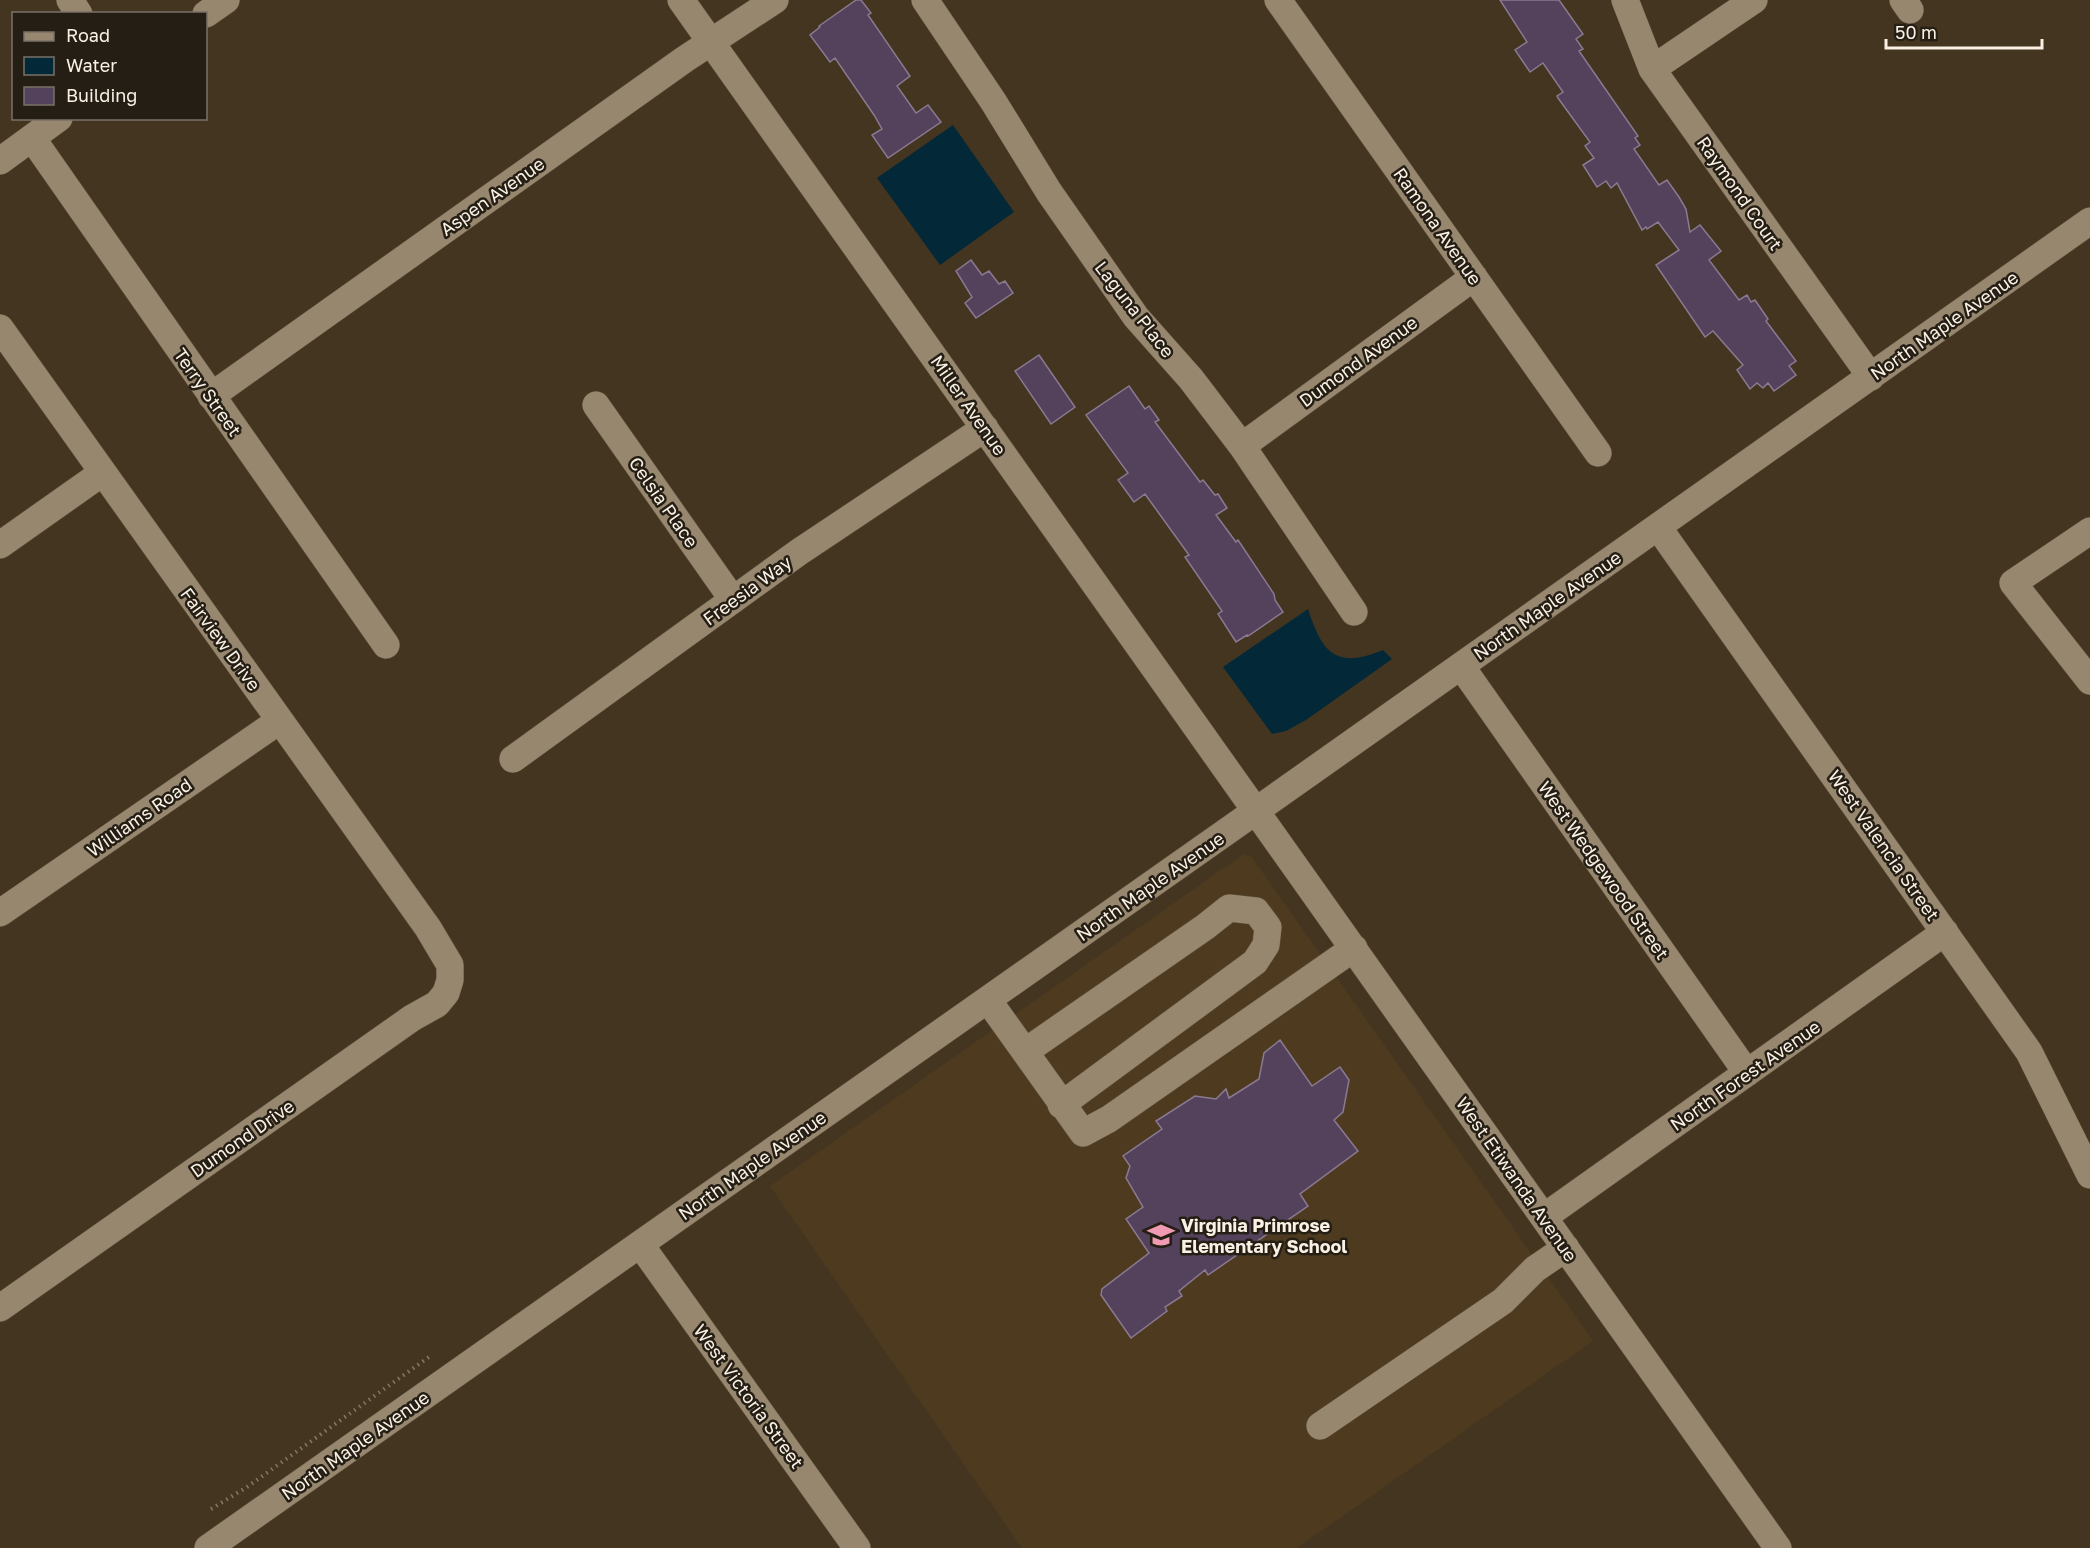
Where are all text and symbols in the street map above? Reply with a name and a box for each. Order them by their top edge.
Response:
legend [12,12,207,120]
scale bar [1886,12,2042,50]
text: 50 m [1895,21,1937,43]
text: Road [66,24,110,46]
text: Water [66,54,117,76]
text: Building [66,84,137,106]
street label: Raymond Court [1693,132,1787,254]
street label: Aspen Avenue [436,152,548,240]
street label: Ramona Avenue [1389,163,1487,289]
street label: Laguna Place [1091,256,1179,362]
street label: North Maple Avenue [1866,266,2022,384]
street label: Dumond Avenue [1295,311,1421,411]
street label: Terry Street [170,344,246,440]
street label: Miller Avenue [926,351,1012,459]
street label: Celsia Place [625,452,703,552]
street label: North Maple Avenue [1469,546,1625,664]
street label: Freesia Way [698,551,796,629]
street label: Fairview Drive [176,583,266,695]
street label: West Valencia Street [1824,765,1944,925]
street label: Williams Road [82,773,196,861]
street label: West Wedgewood Street [1534,777,1674,963]
street label: North Maple Avenue [1072,827,1228,945]
street label: North Forest Avenue [1666,1015,1824,1135]
street label: West Etiwanda Avenue [1452,1092,1582,1266]
street label: Dumond Drive [186,1094,298,1182]
street label: North Maple Avenue [674,1106,830,1224]
place label: Virginia Primrose Elementary School [1181,1214,1347,1257]
school or university icon: Virginia Primrose Elementary School [1146,1220,1176,1250]
street label: West Victoria Street [689,1320,809,1472]
street label: North Maple Avenue [277,1386,433,1504]

